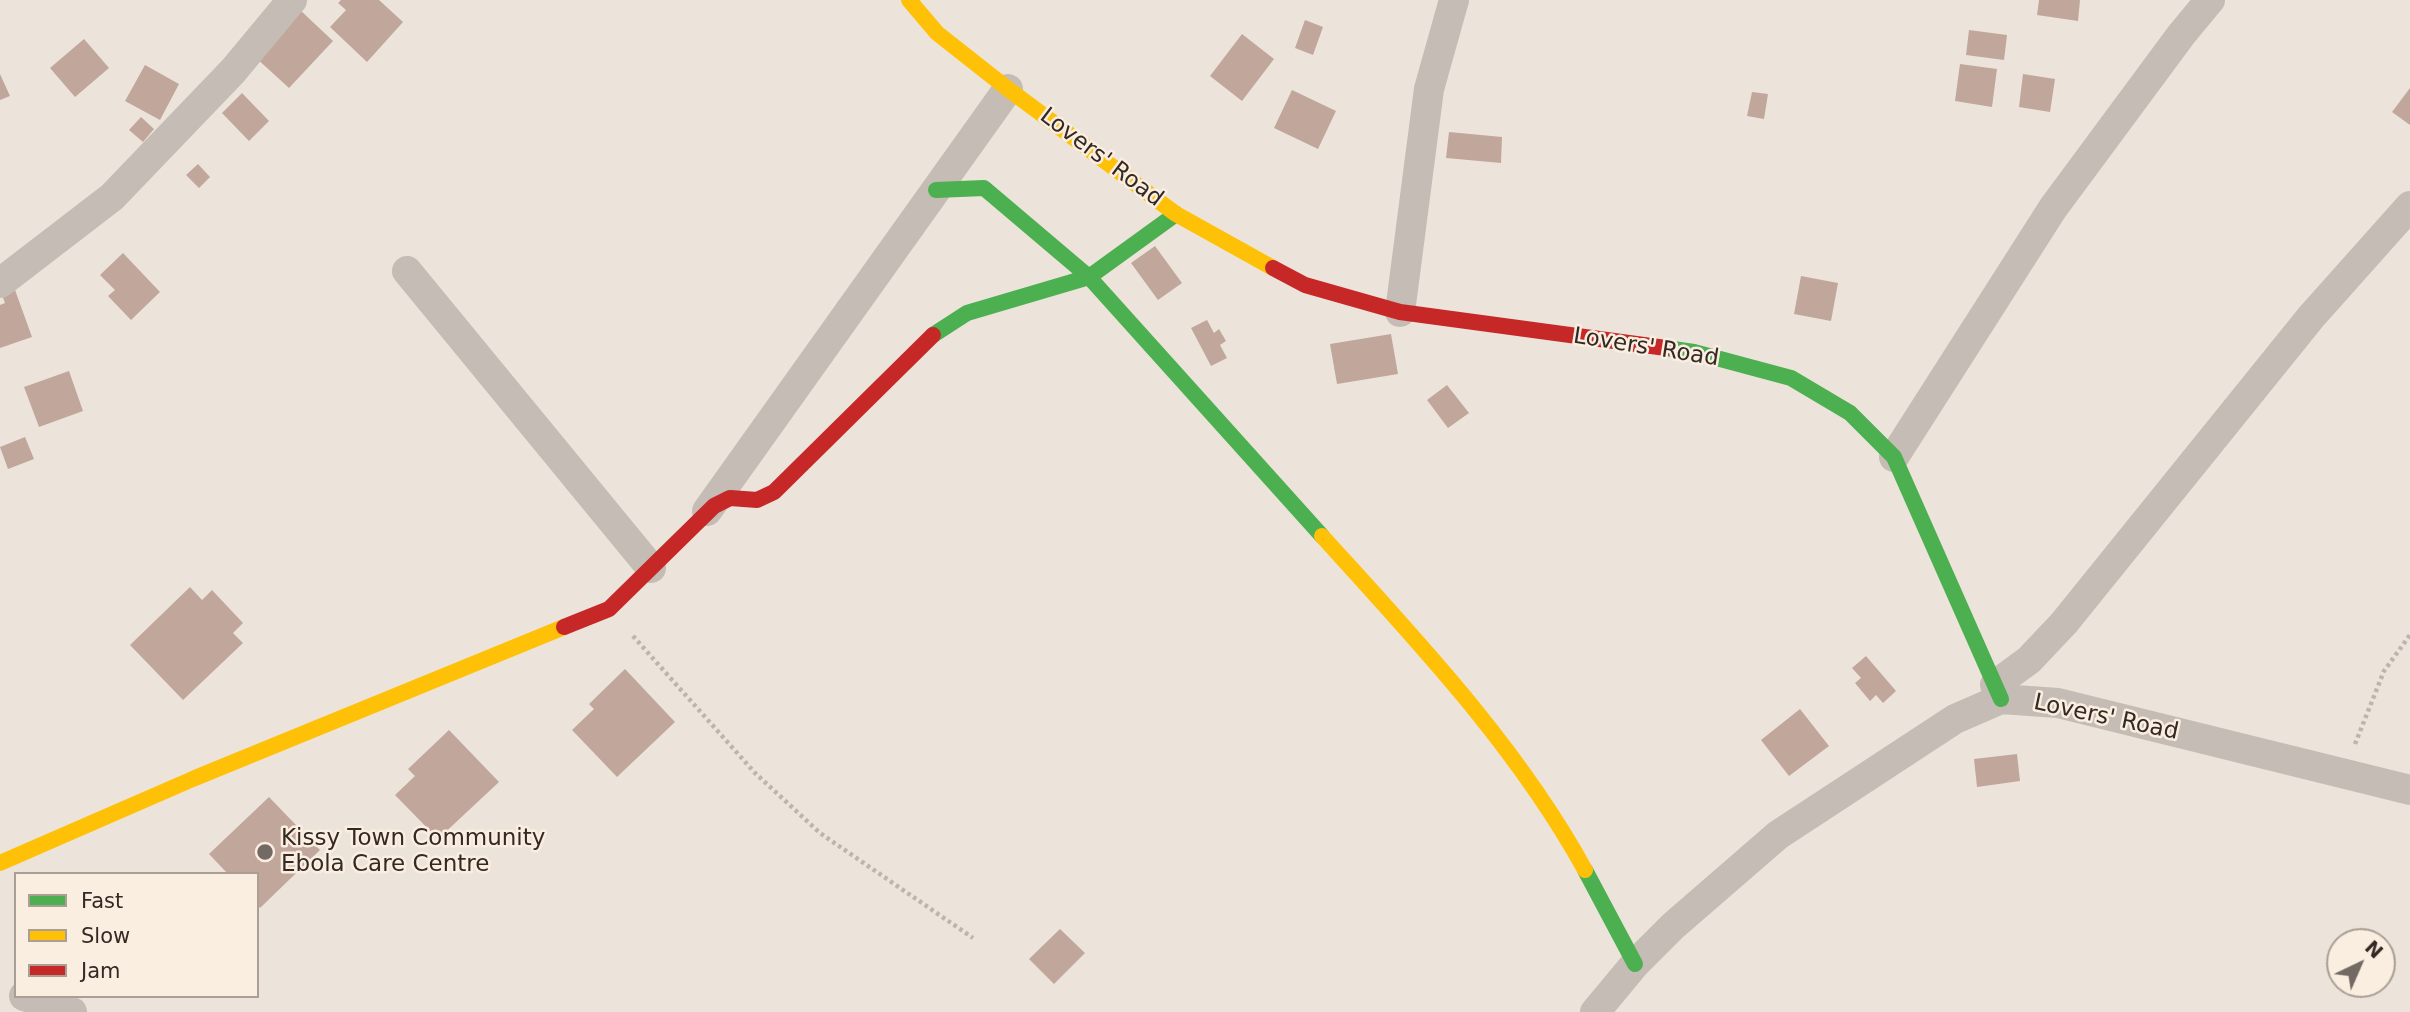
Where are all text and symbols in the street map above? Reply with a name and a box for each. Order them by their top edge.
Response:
street label: Lovers' Road [1034,103,1168,213]
street label: Lovers' Road [1571,323,1721,373]
street label: Lovers' Road [2031,689,2181,747]
place label: Kissy Town Community Ebola Care Centre [281,825,545,879]
marker: Kissy Town Community Ebola Care Centre [255,842,275,862]
legend [14,872,259,998]
text: Fast [81,889,123,913]
text: Slow [81,924,130,948]
north arrow [2326,928,2396,998]
text: N [2361,936,2388,963]
text: Jam [81,959,121,983]

